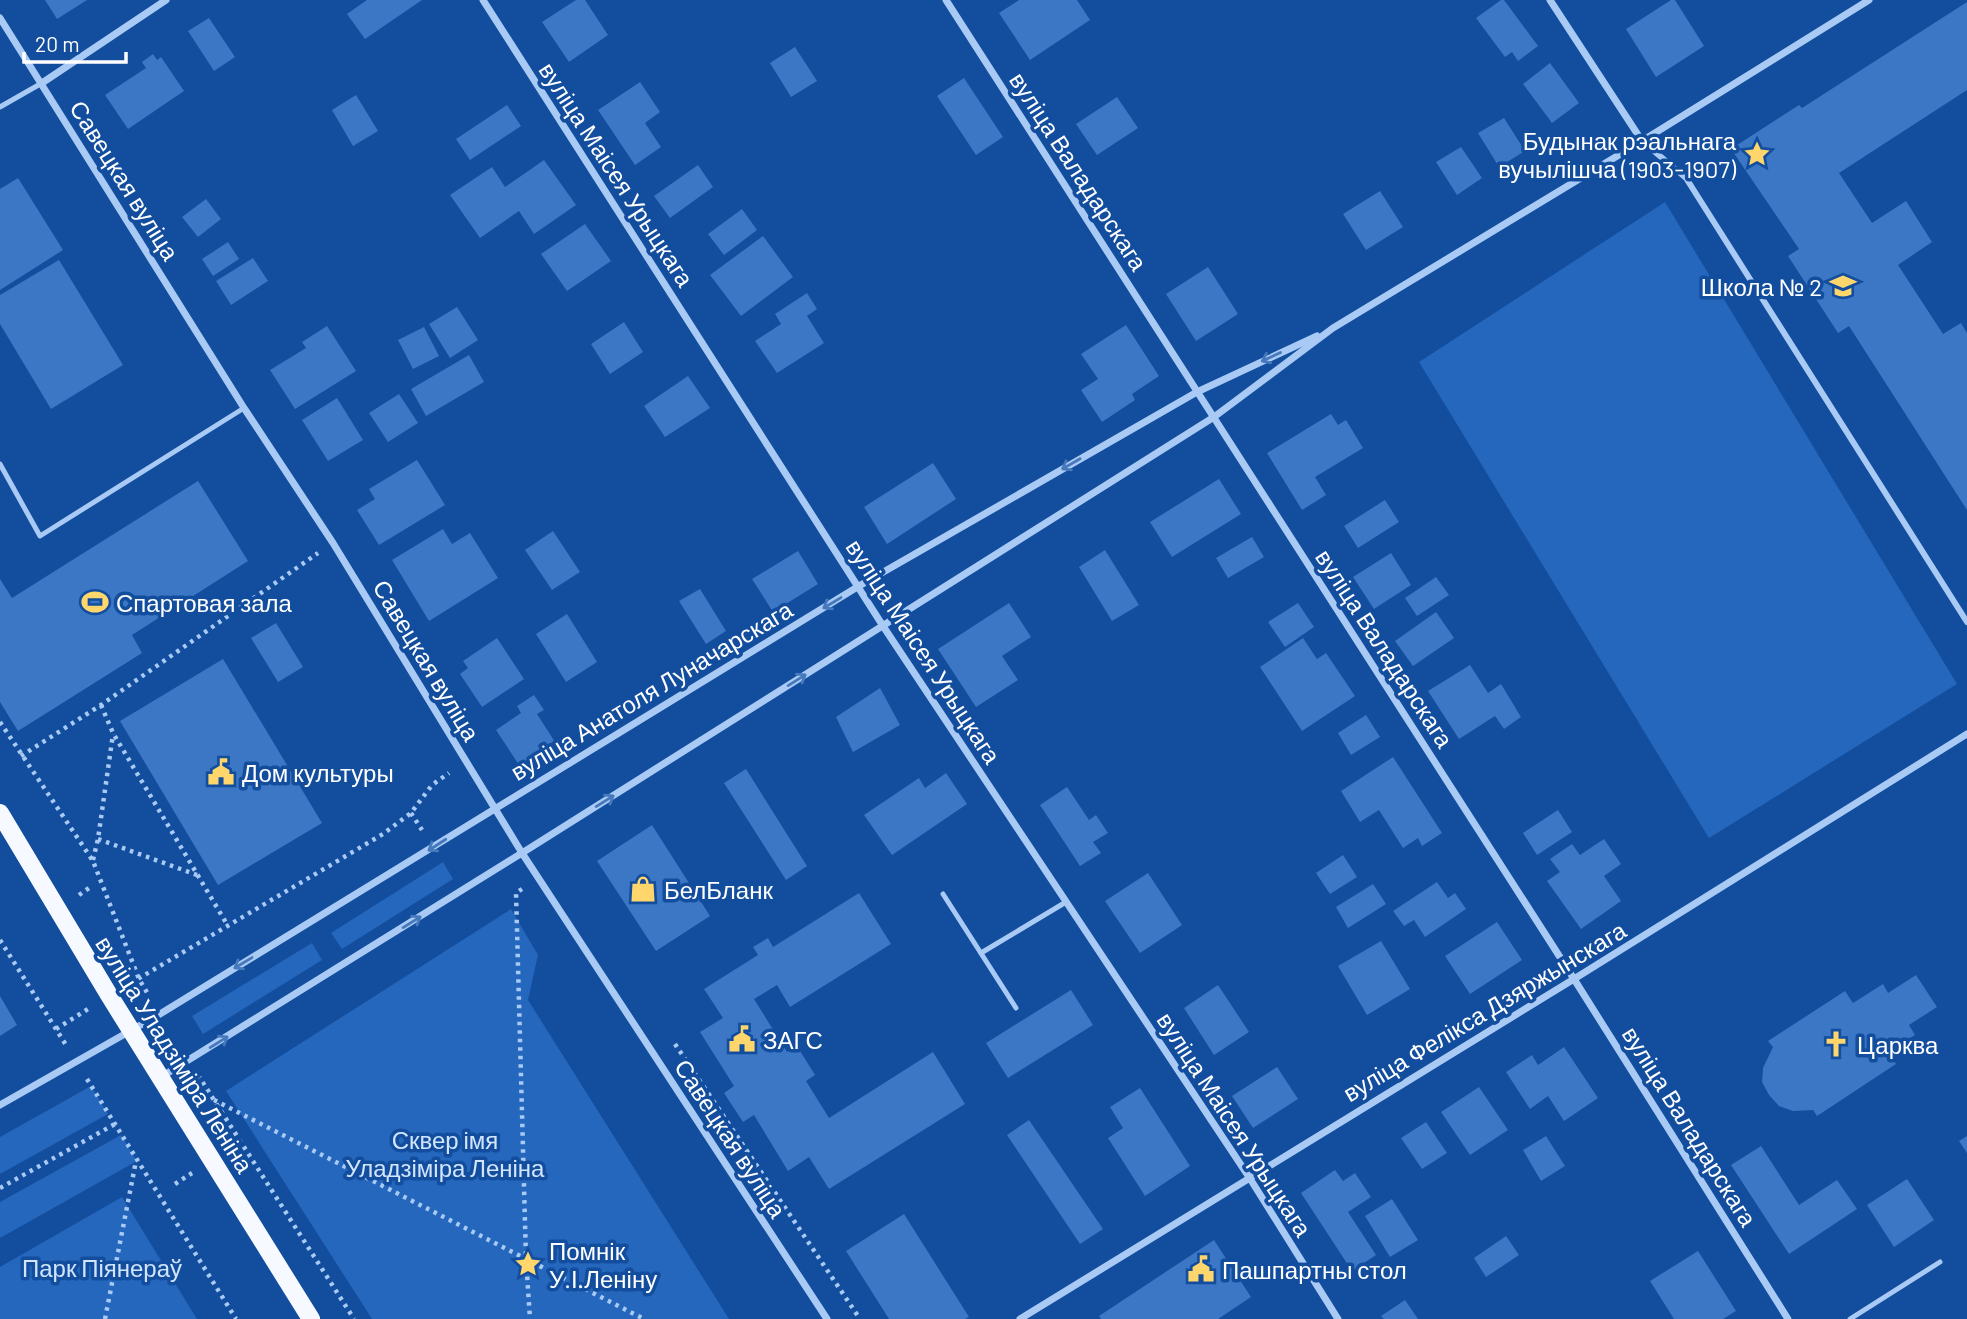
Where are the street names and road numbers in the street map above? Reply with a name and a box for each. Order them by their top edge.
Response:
street label: вуліца Маісея Урыцкага [534,56,701,292]
street label: вуліца Валадарскага [1004,67,1154,276]
street label: Савецкая вуліца [64,95,186,266]
street label: вуліца Маісея Урыцкага [841,533,1008,769]
street label: вуліца Валадарскага [1310,544,1460,753]
street label: Савецкая вуліца [367,574,487,746]
street label: вуліца Анатоля Луначарскага [505,594,798,786]
street label: вуліца Фелікса Дзяржынскага [1337,915,1631,1107]
street label: вуліца Уладзіміра Леніна [90,930,260,1178]
street label: вуліца Маісея Урыцкага [1152,1006,1319,1242]
street label: вуліца Валадарскага [1617,1021,1764,1232]
street label: Савецкая вуліца [669,1053,793,1223]

